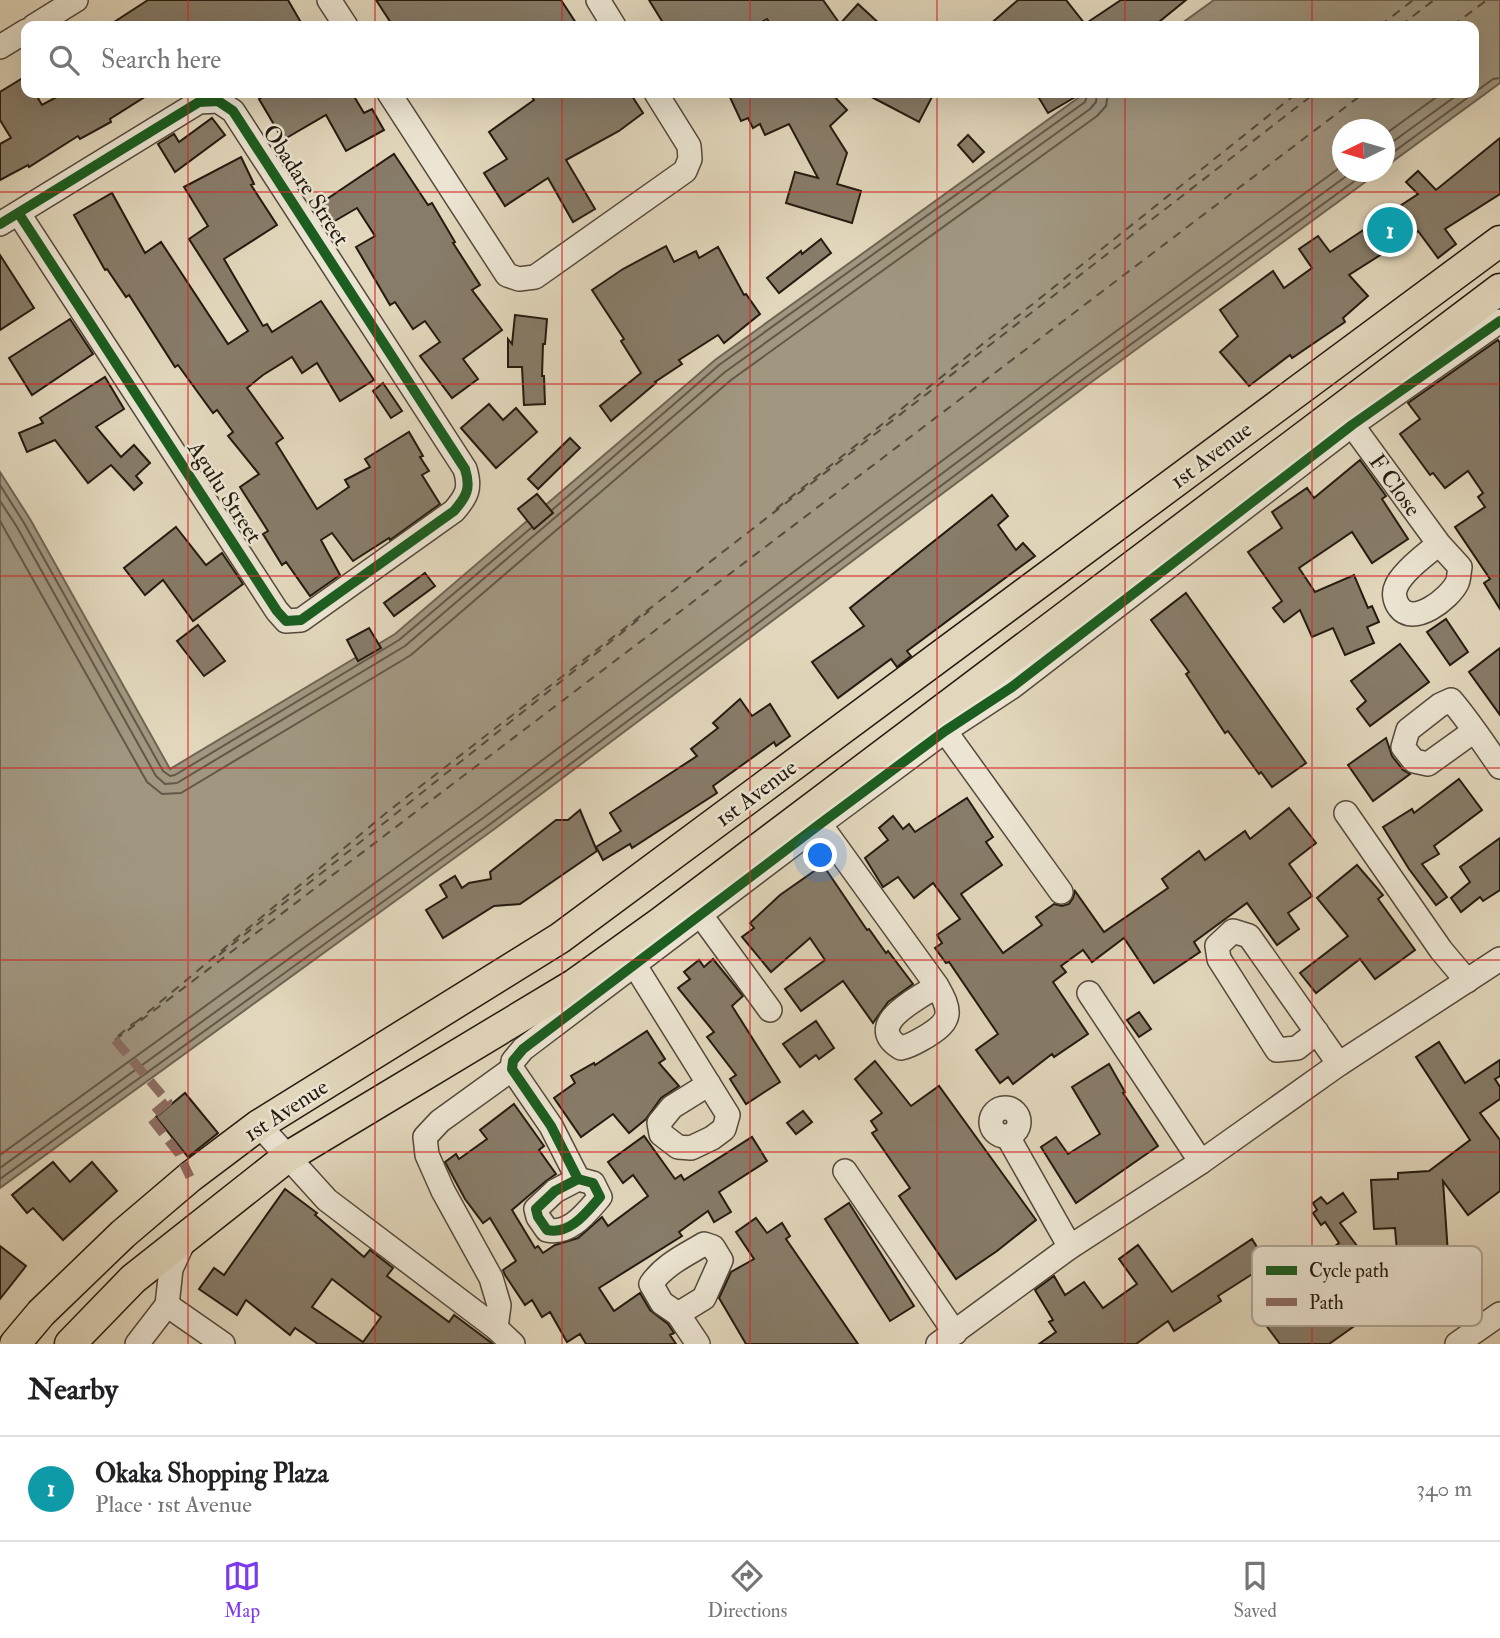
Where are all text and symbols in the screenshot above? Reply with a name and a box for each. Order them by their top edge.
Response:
search box [21,21,1479,98]
icon: search [45,41,83,79]
text: Search here [101,44,221,76]
street label: Obadare Street [256,119,356,251]
north arrow [1332,119,1395,182]
pin: 1 [1367,204,1413,256]
street label: 1st Avenue [1164,415,1258,495]
street label: Agulu Street [181,435,269,549]
street label: F Close [1363,448,1428,522]
street label: 1st Avenue [709,753,803,833]
your location [803,838,837,872]
street label: 1st Avenue [238,1072,334,1148]
legend [1252,1246,1482,1326]
text: Cycle path [1309,1259,1389,1284]
text: Path [1309,1291,1344,1315]
text: Nearby [28,1371,118,1408]
text: Okaka Shopping Plaza [95,1458,329,1490]
text: 1 [47,1474,55,1503]
text: 340 m [1416,1474,1472,1503]
text: Place · 1st Avenue [95,1490,252,1519]
tab: Map [223,1557,261,1623]
tab: Directions [707,1557,787,1623]
tab: Saved [1233,1557,1277,1623]

